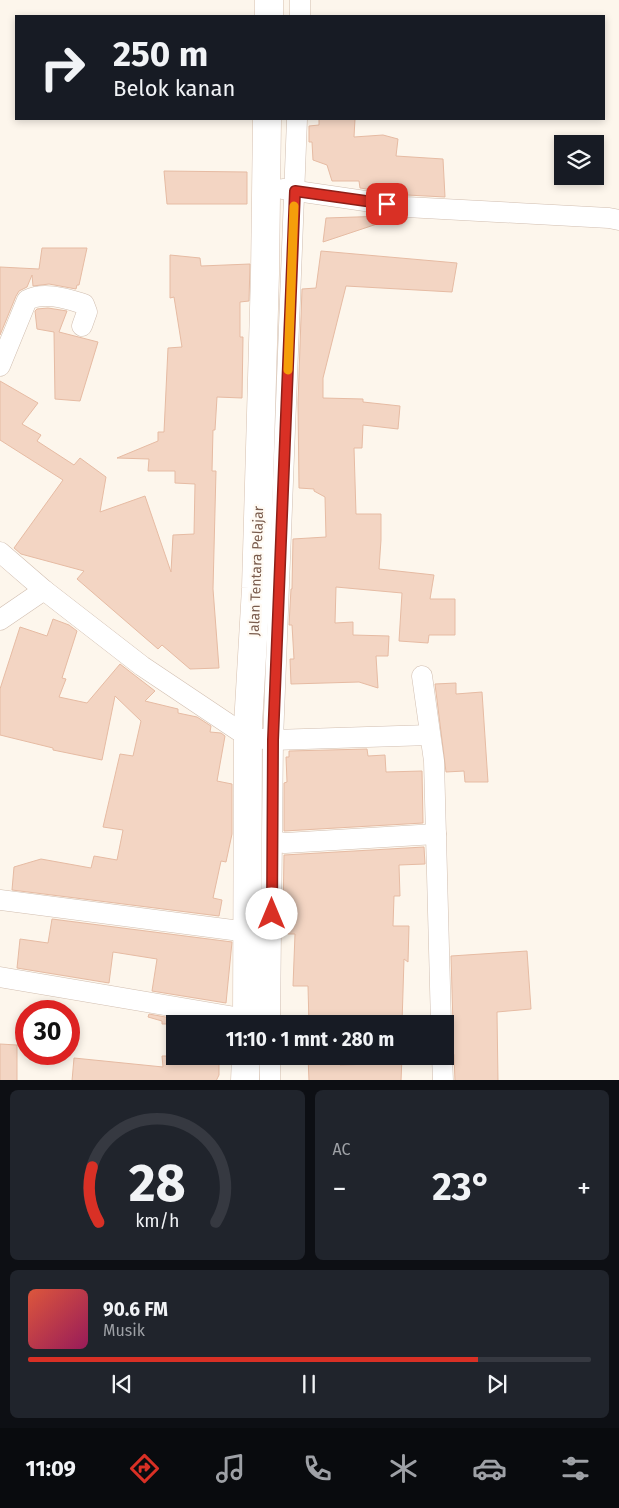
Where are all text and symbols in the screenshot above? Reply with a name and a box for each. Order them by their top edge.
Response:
text: 250 m [113,33,208,75]
icon: right [30,35,95,100]
text: Belok kanan [113,75,235,102]
map controls [554,135,604,185]
button: layers [554,135,604,185]
pin [366,183,408,225]
icon: arrive [373,190,401,218]
street label: Jalan Tentara Pelajar [246,505,267,636]
position arrow [245,887,297,939]
speed limit sign: 30 [15,1000,80,1065]
text: 11:10 · 1 mnt · 280 m [226,1028,394,1051]
text: AC [333,1140,350,1159]
text: 28 [129,1152,186,1215]
text: 23° [432,1164,491,1210]
text: − [333,1172,347,1205]
text: + [577,1172,591,1205]
text: km/h [135,1210,179,1232]
text: 90.6 FM [103,1298,168,1321]
text: Musik [103,1321,145,1340]
icon: previous [108,1370,136,1398]
icon: pause [295,1370,323,1398]
icon: next [483,1370,511,1398]
icon: directions [127,1451,162,1486]
icon: music [213,1451,248,1486]
icon: phone [300,1451,335,1486]
icon: climate [386,1451,421,1486]
icon: car [472,1451,507,1486]
icon: filters [558,1451,593,1486]
text: 11:09 [26,1455,76,1482]

